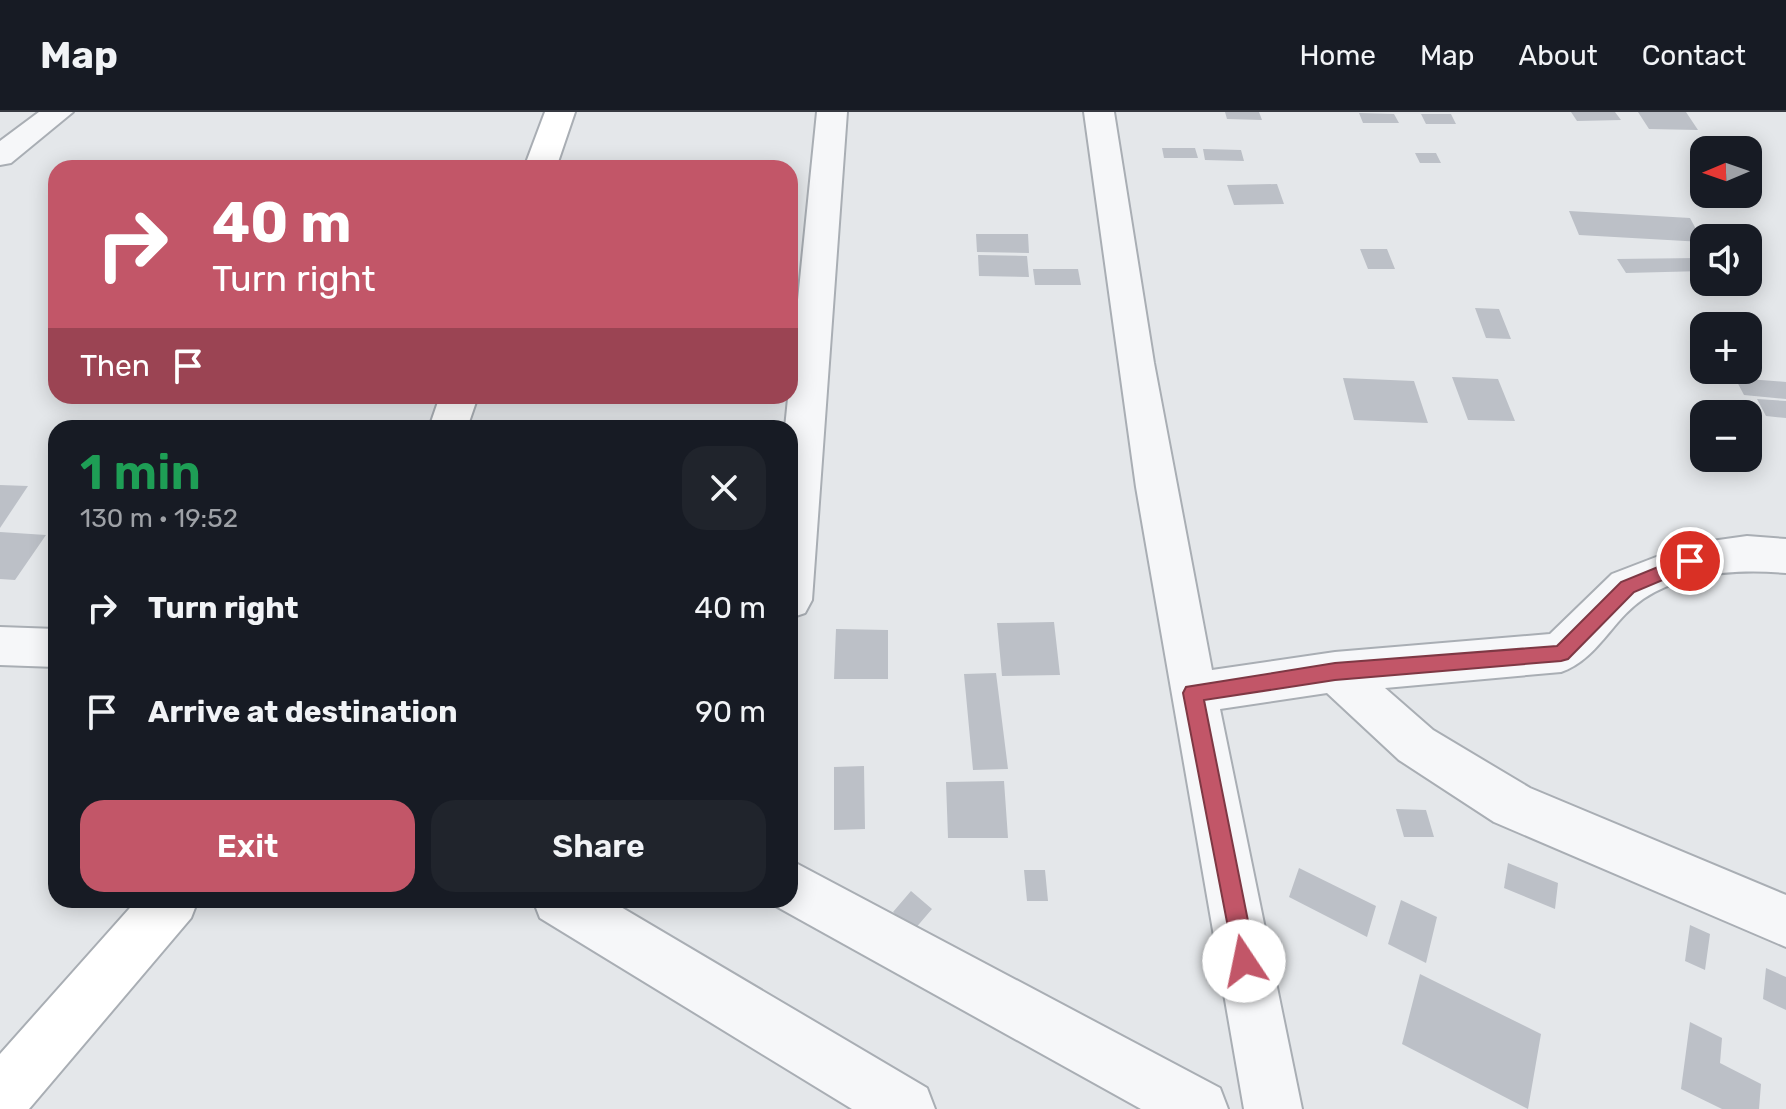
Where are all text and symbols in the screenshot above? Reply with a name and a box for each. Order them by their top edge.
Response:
text: Map [40,32,118,78]
text: Home [1299,39,1376,72]
text: Map [1420,39,1474,72]
text: About [1518,39,1598,72]
text: Contact [1642,39,1746,72]
north arrow [1690,136,1762,208]
map controls [1690,136,1762,472]
text: 40 m [212,190,352,256]
icon: right [80,192,184,296]
button: sound [1690,224,1762,296]
text: Turn right [212,257,376,300]
button: + [1690,312,1762,384]
icon: arrive [166,344,210,388]
text: Then [80,348,150,384]
button: − [1690,400,1762,472]
text: 1 min [80,444,201,501]
button: close [682,446,766,530]
text: 130 m · 19:52 [80,503,238,534]
pin [1656,527,1724,595]
icon: arrive [1668,539,1712,583]
icon: right [80,586,124,630]
text: Turn right [148,590,299,626]
text: 40 m [694,590,766,626]
icon: arrive [80,690,124,734]
text: Arrive at destination [148,694,458,730]
text: 90 m [695,694,766,730]
button: Exit [80,800,415,892]
button: Share [431,800,766,892]
position arrow [1202,919,1286,1003]

